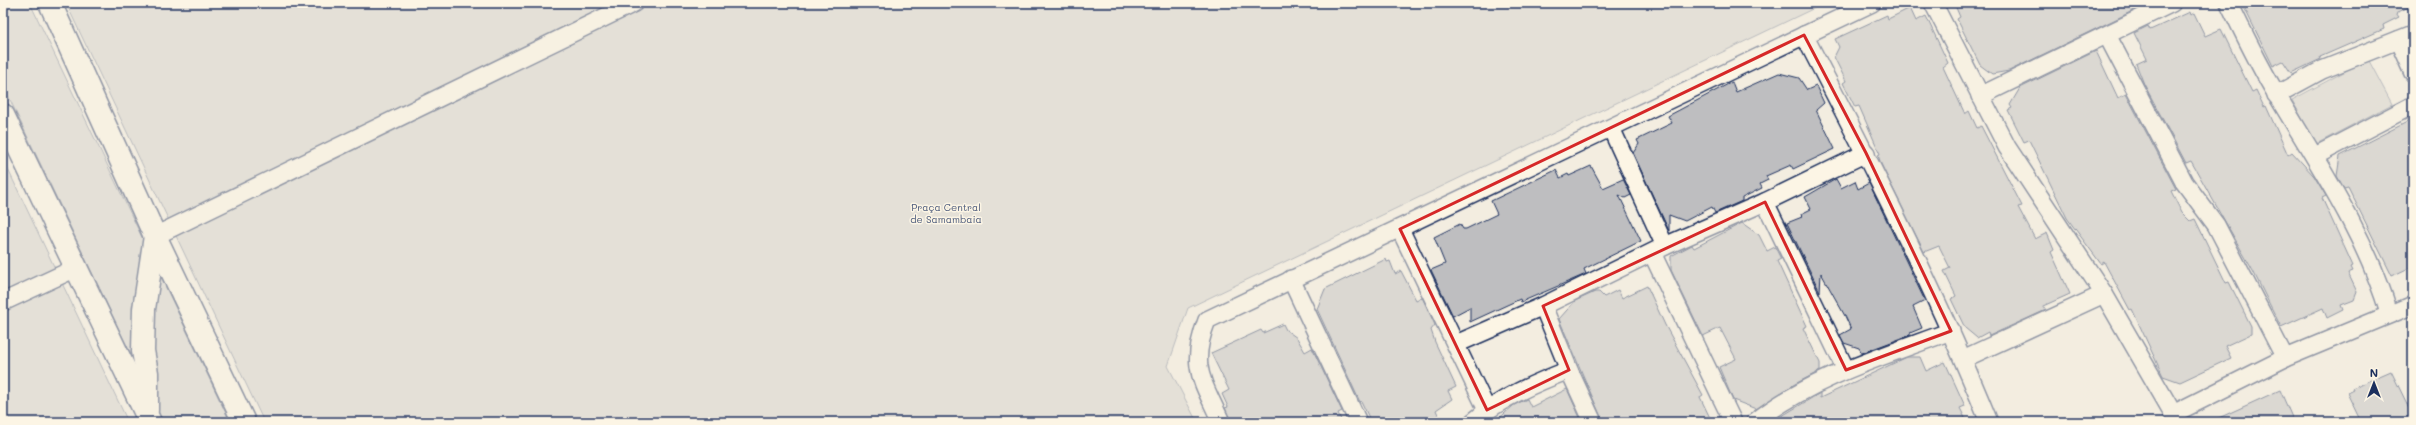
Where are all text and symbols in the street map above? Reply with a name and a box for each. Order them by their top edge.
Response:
park label: Praça Central de Samambaia [910,200,982,226]
north arrow [2354,363,2394,403]
text: N [2370,365,2378,380]

